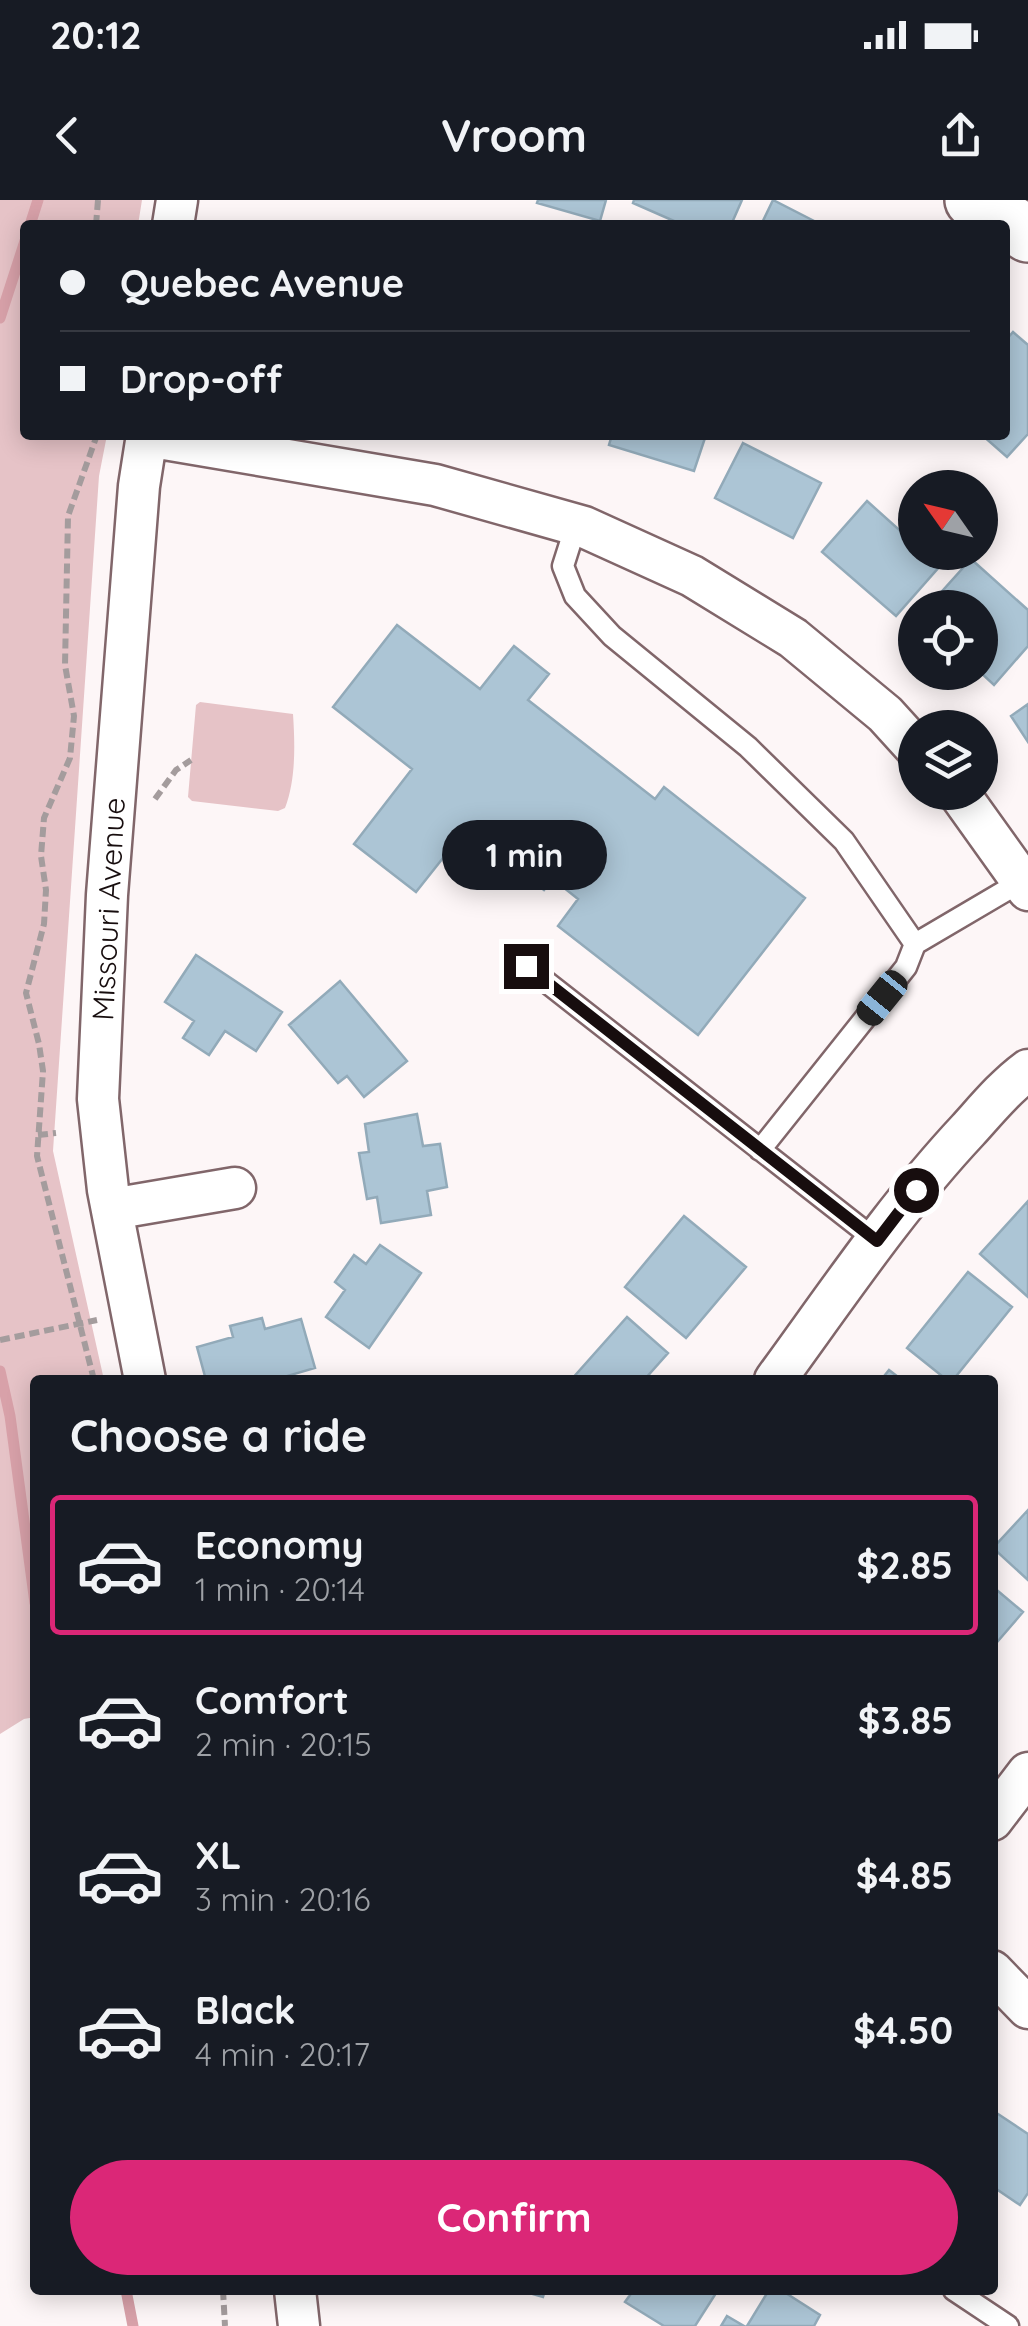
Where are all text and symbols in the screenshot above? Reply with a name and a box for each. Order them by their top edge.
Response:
text: 20:12 [50,11,142,59]
text: Vroom [441,107,587,163]
icon: back [40,108,95,163]
icon: share [933,108,988,163]
text: Quebec Avenue [120,259,404,307]
text: Drop-off [120,355,282,403]
north arrow [898,470,998,570]
map controls [898,470,998,810]
button: locate [898,590,998,690]
button: layers [898,710,998,810]
street label: Missouri Avenue [83,796,133,1022]
callout: 1 min [444,821,608,891]
text: 1 min [486,835,563,875]
route end [504,944,549,989]
car [851,965,913,1031]
route start [894,1168,939,1213]
text: Choose a ride [70,1407,367,1463]
icon: car [75,1520,165,1610]
text: Economy [195,1521,364,1569]
text: $2.85 [857,1541,953,1589]
text: 1 min · 20:14 [195,1569,365,1609]
icon: car [75,1675,165,1765]
text: Comfort [195,1676,349,1724]
text: $3.85 [858,1696,953,1744]
text: 2 min · 20:15 [195,1724,372,1764]
icon: car [75,1830,165,1920]
text: XL [195,1831,241,1879]
text: $4.85 [856,1851,953,1899]
text: 3 min · 20:16 [195,1879,371,1919]
icon: car [75,1985,165,2075]
text: Black [195,1986,295,2034]
text: $4.50 [853,2006,953,2054]
text: 4 min · 20:17 [195,2034,370,2074]
button: Confirm [70,2160,958,2275]

